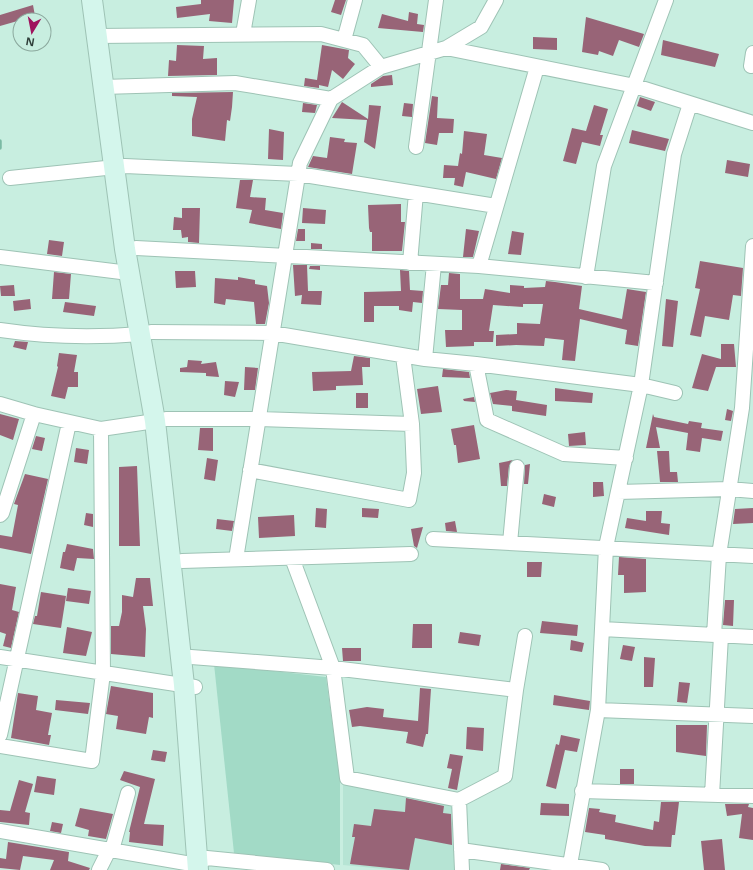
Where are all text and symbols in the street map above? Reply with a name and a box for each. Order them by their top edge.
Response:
north arrow [12,12,52,52]
text: N [24,34,36,51]

